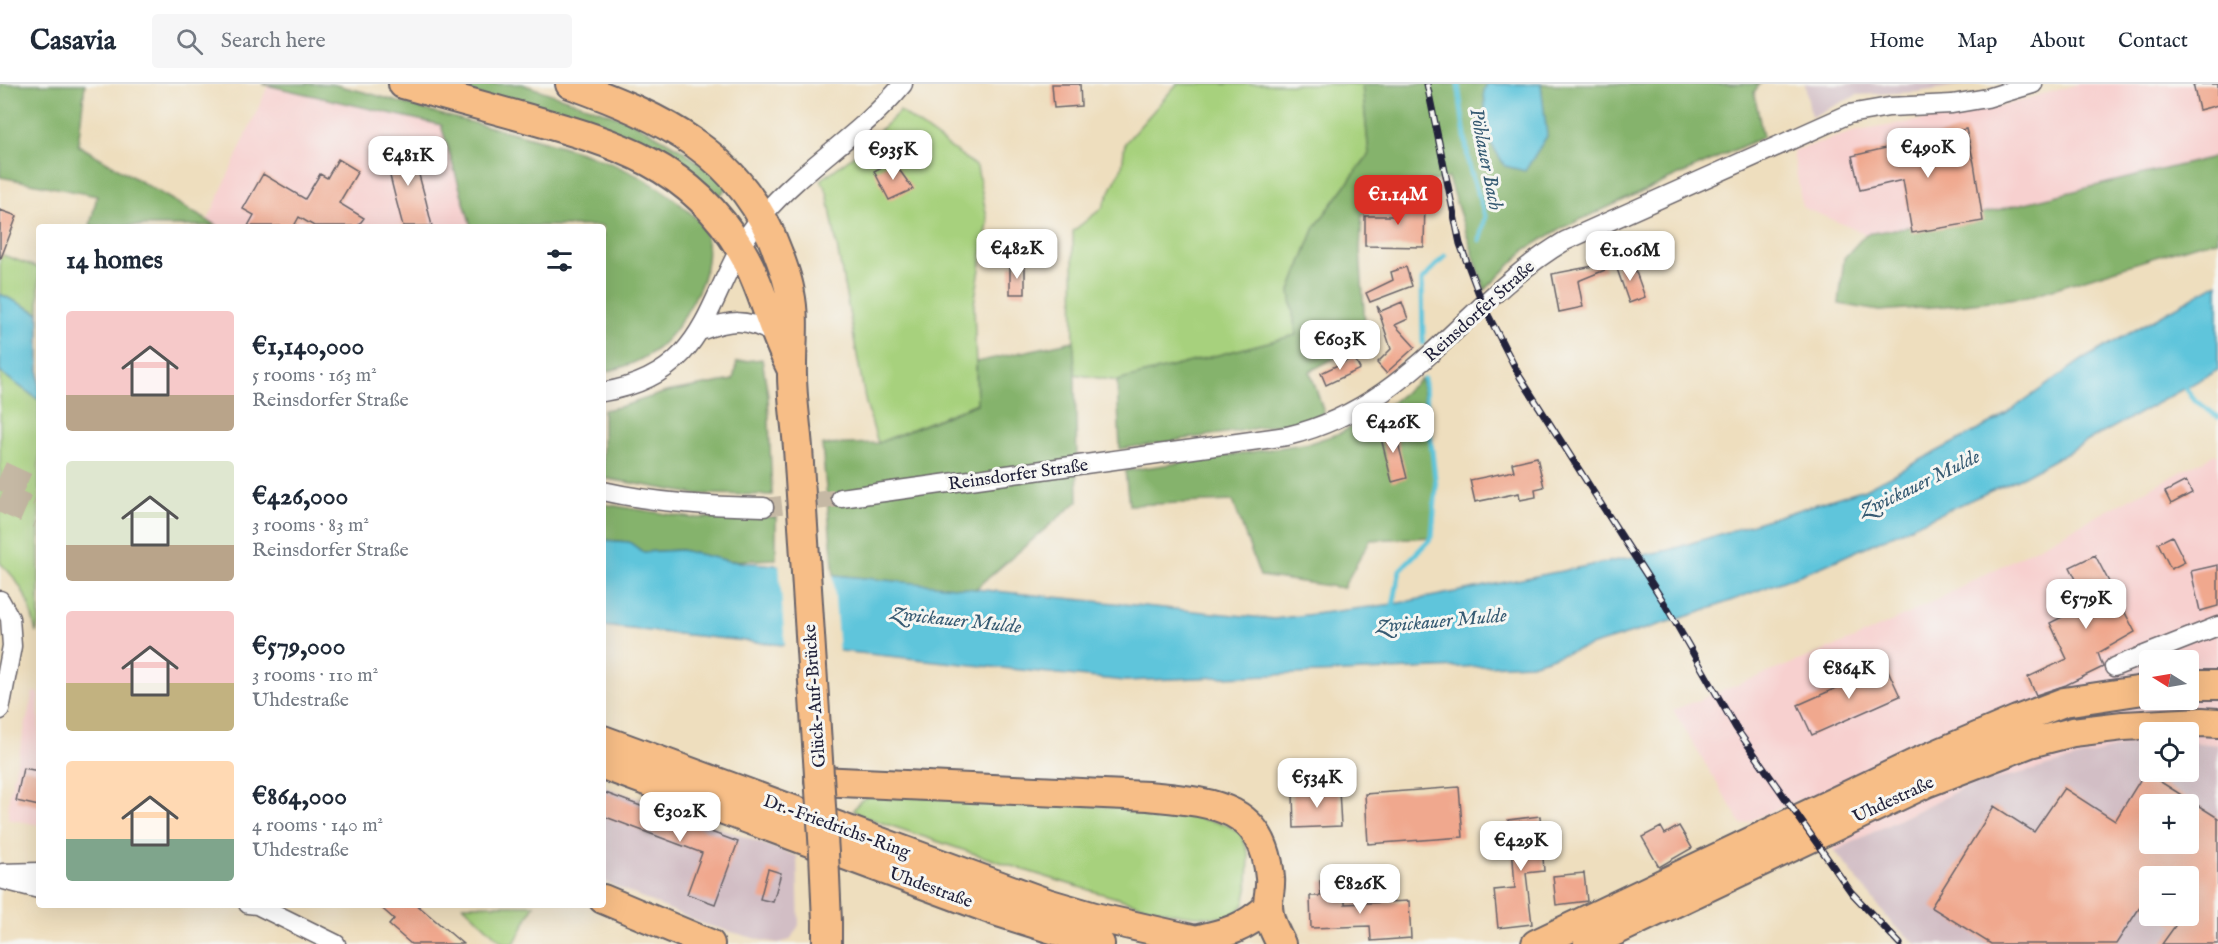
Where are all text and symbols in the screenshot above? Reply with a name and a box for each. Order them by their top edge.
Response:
search box [152,14,572,68]
text: Casavia [30,24,116,59]
icon: search [173,25,206,58]
text: Search here [221,27,326,55]
text: Home [1869,28,1924,55]
text: Map [1957,28,1997,55]
text: About [2030,28,2085,55]
text: Contact [2118,28,2188,55]
water label: Pöhlauer Bach [1463,106,1508,213]
pin: €490K [1886,128,1970,179]
pin: €935K [851,130,935,181]
text: €490K [1901,135,1955,160]
pin: €481K [366,136,450,187]
text: €935K [868,137,918,162]
text: €481K [382,143,434,168]
pin: €1.14M [1349,175,1447,226]
text: €1.14M [1368,182,1428,207]
pin: €482K [975,229,1059,280]
pin: €1.06M [1581,231,1679,282]
text: €482K [990,236,1044,261]
text: €1.06M [1600,238,1660,263]
text: 14 homes [66,244,163,277]
icon: filters [543,244,576,277]
street label: Reinsdorfer Straße [1420,256,1540,368]
pin: €603K [1298,320,1382,371]
text: €603K [1314,327,1366,352]
text: €1,140,000 [252,330,364,363]
icon: home [114,335,186,407]
text: 5 rooms · 163 m² [252,363,377,388]
text: Reinsdorfer Straße [252,388,409,413]
pin: €426K [1351,403,1435,454]
text: €426K [1366,410,1420,435]
water label: Zwickauer Mulde [1853,444,1985,526]
street label: Reinsdorfer Straße [947,454,1090,497]
text: €426,000 [252,480,348,513]
icon: home [114,485,186,557]
text: 3 rooms · 83 m² [252,513,369,538]
text: Reinsdorfer Straße [252,538,409,563]
pin: €579K [2044,579,2128,630]
text: €579K [2060,586,2112,611]
water label: Zwickauer Mulde [887,601,1023,641]
water label: Zwickauer Mulde [1373,603,1508,641]
street label: Glück-Auf-Brücke [799,623,832,768]
text: €579,000 [252,630,345,663]
icon: home [114,635,186,707]
pin: €864K [1807,649,1891,700]
north arrow [2139,650,2199,710]
map controls [2139,650,2199,926]
text: €864K [1823,656,1875,681]
text: 3 rooms · 110 m² [252,663,378,688]
text: Uhdestraße [252,688,349,713]
button: locate [2139,722,2199,782]
pin: €534K [1275,758,1359,809]
text: €534K [1292,765,1342,790]
street label: Uhdestraße [1849,771,1938,829]
text: €864,000 [252,780,347,813]
icon: home [114,785,186,857]
street label: Dr.-Friedrichs-Ring [760,790,913,865]
pin: €302K [638,792,722,843]
button: + [2139,794,2199,854]
text: €302K [654,799,706,824]
text: 4 rooms · 140 m² [252,813,383,838]
pin: €429K [1479,821,1563,872]
text: €429K [1494,828,1548,853]
text: Uhdestraße [252,838,349,863]
street label: Uhdestraße [886,863,975,914]
pin: €826K [1318,864,1402,915]
button: − [2139,866,2199,926]
text: €826K [1334,871,1386,896]

